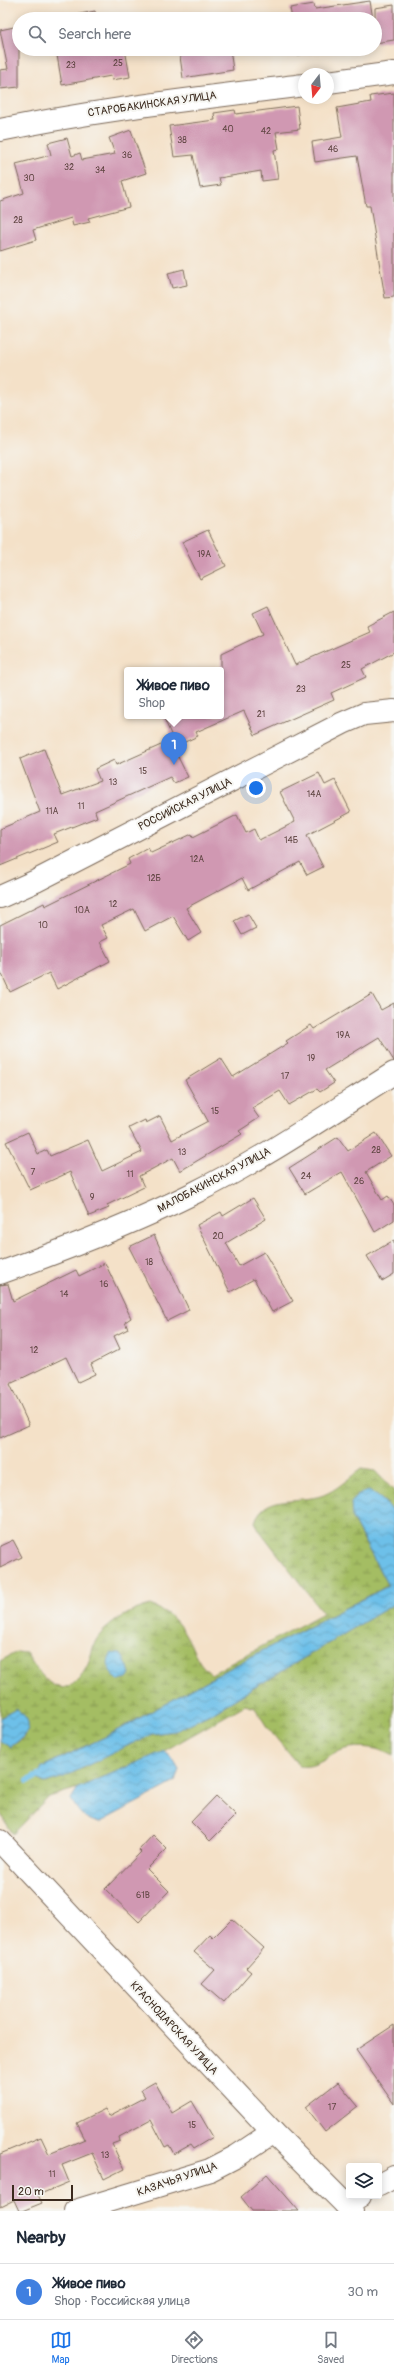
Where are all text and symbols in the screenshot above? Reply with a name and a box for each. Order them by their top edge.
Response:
search box [12,12,382,56]
icon: search [26,23,48,45]
text: Search here [58,25,131,44]
house number: 25 [113,58,123,69]
house number: 23 [66,60,76,71]
north arrow [298,68,334,104]
street label: СТАРОБАКИНСКАЯ УЛИЦА [87,89,217,119]
house number: 40 [222,124,234,135]
house number: 42 [261,126,271,137]
house number: 38 [177,135,187,146]
house number: 46 [328,144,338,155]
house number: 36 [122,150,132,161]
house number: 32 [64,162,74,173]
house number: 34 [95,165,106,176]
house number: 30 [23,173,35,184]
house number: 28 [13,215,23,226]
house number: 19А [197,549,211,560]
house number: 25 [341,660,351,671]
popup [124,667,224,719]
text: Живое пиво [138,676,210,695]
house number: 23 [296,684,306,695]
text: Shop [138,695,165,711]
house number: 21 [257,709,265,720]
pin: 1 [161,732,187,765]
house number: 15 [139,766,147,777]
street label: РОССИЙСКАЯ УЛИЦА [136,775,234,833]
house number: 13 [109,777,117,788]
your location [246,778,266,798]
house number: 14А [307,789,321,800]
house number: 11 [77,801,85,812]
house number: 11А [46,806,59,817]
house number: 14Б [284,835,298,846]
house number: 12А [190,854,204,865]
house number: 12Б [147,873,161,884]
house number: 12 [109,899,117,910]
house number: 10А [74,905,90,916]
house number: 10 [38,920,48,931]
house number: 19А [336,1030,350,1041]
house number: 19 [307,1053,315,1064]
house number: 17 [281,1071,289,1082]
house number: 15 [211,1106,219,1117]
street label: МАЛОБАКИНСКАЯ УЛИЦА [155,1145,273,1215]
house number: 28 [371,1145,381,1156]
house number: 13 [178,1147,186,1158]
house number: 7 [31,1167,36,1178]
house number: 11 [126,1169,134,1180]
house number: 24 [301,1171,312,1182]
house number: 26 [354,1176,364,1187]
house number: 9 [90,1192,95,1203]
house number: 20 [212,1231,224,1242]
house number: 18 [145,1257,153,1268]
house number: 16 [100,1279,108,1290]
house number: 14 [60,1289,69,1300]
house number: 12 [30,1345,38,1356]
house number: 61В [136,1890,150,1901]
street label: КРАСНОДАРСКАЯ УЛИЦА [127,1979,221,2077]
house number: 17 [328,2102,336,2113]
house number: 15 [188,2120,196,2131]
house number: 13 [101,2150,109,2161]
street label: КАЗАЧЬЯ УЛИЦА [135,2159,219,2199]
map controls [346,2163,382,2199]
button: layers [346,2163,382,2199]
house number: 11 [48,2169,56,2180]
scale bar [12,2183,73,2202]
text: 20 m [18,2185,44,2198]
text: Nearby [16,2227,65,2248]
text: Живое пиво [54,2274,126,2293]
text: 1 [26,2284,32,2300]
text: 30 m [348,2284,378,2300]
text: Shop · Российская улица [54,2293,190,2309]
tab: Map [50,2329,72,2366]
tab: Directions [171,2329,218,2366]
tab: Saved [317,2329,344,2366]

